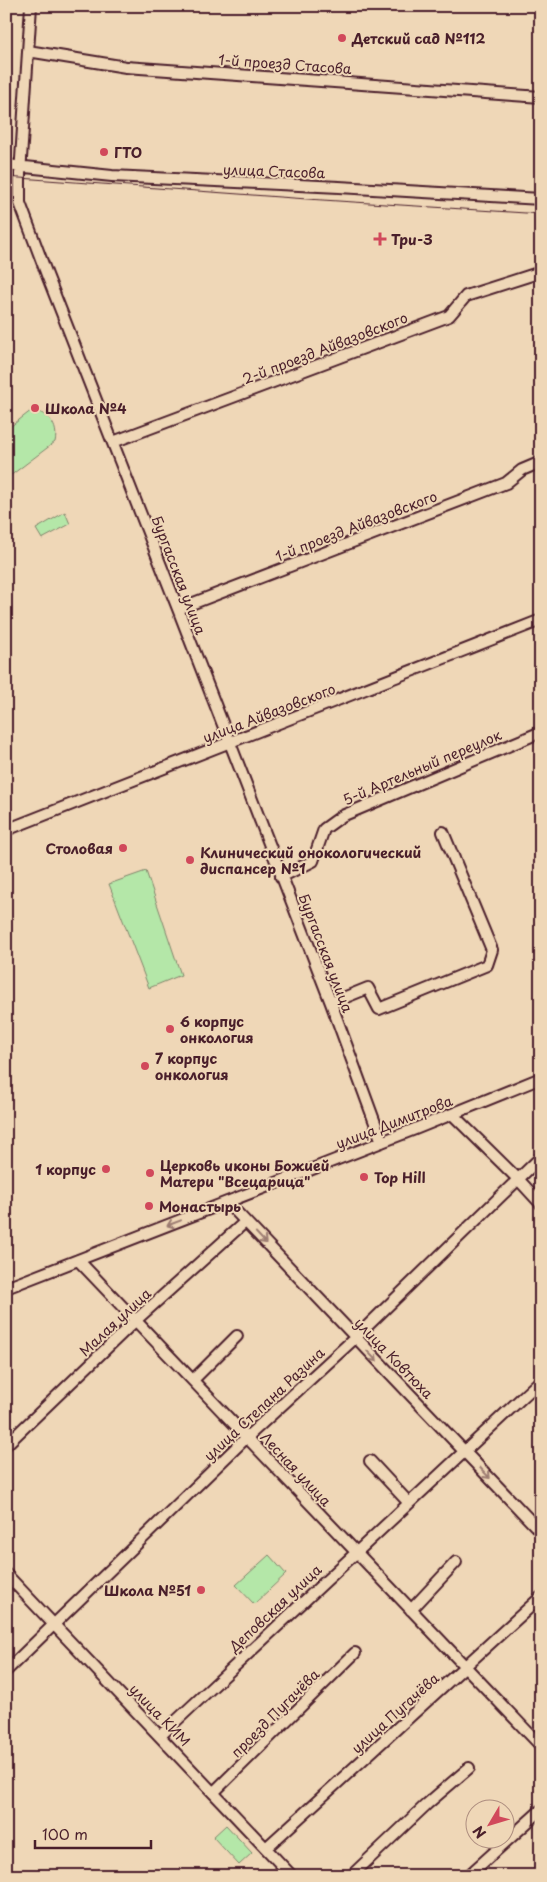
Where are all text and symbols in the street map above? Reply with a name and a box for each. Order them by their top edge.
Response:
place label: Детский сад №112 [351,28,486,49]
marker: Детский сад №112 [336,32,348,44]
street label: 1-й проезд Стасова [218,49,353,79]
place label: ГТО [114,142,142,163]
marker: ГТО [98,146,110,158]
street label: улица Стасова [223,159,326,183]
place label: Три-З [391,229,433,250]
marker: Три-З [373,232,387,246]
street label: 2-й проезд Айвазовского [239,307,411,389]
place label: Школа №4 [45,398,127,419]
marker: Школа №4 [29,402,41,414]
street label: 1-й проезд Айвазовского [272,485,440,567]
street label: Бургасская улица [147,513,211,638]
street label: улица Айвазовского [200,678,338,748]
street label: 5-й Артельный переулок [339,724,505,810]
place label: Столовая [46,838,113,859]
marker: Столовая [117,842,129,854]
place label: Клинический онокологический диспансер №1 [200,842,421,879]
marker: Клинический онокологический диспансер №1 [184,854,196,866]
street label: Бургасская улица [294,891,358,1016]
place label: 6 корпус онкология [180,1011,254,1048]
marker: 6 корпус онкология [164,1023,176,1035]
place label: 7 корпус онкология [155,1048,229,1085]
marker: 7 корпус онкология [139,1060,151,1072]
street label: улица Димитрова [333,1090,456,1154]
place label: Церковь иконы Божией Матери "Всецарица" [160,1155,330,1192]
place label: 1 корпус [35,1159,96,1180]
marker: 1 корпус [100,1163,112,1175]
marker: Церковь иконы Божией Матери "Всецарица" [144,1167,156,1179]
place label: Top Hill [374,1167,425,1188]
marker: Top Hill [358,1171,370,1183]
place label: Монастырь [159,1196,241,1217]
marker: Монастырь [143,1200,155,1212]
one-way arrow [167,1219,182,1228]
one-way arrow [255,1231,267,1244]
street label: Малая улица [74,1283,156,1361]
street label: улица Ковтюха [350,1313,439,1404]
street label: улица Степана Разина [199,1342,329,1466]
one-way arrow [366,1349,378,1362]
street label: Лесная улица [256,1427,336,1511]
one-way arrow [479,1466,491,1479]
street label: Деповская улица [223,1559,326,1657]
place label: Школа №51 [104,1580,191,1601]
marker: Школа №51 [195,1584,207,1596]
street label: проезд Пугачёва [226,1664,324,1762]
street label: улица Пугачёва [346,1668,444,1758]
street label: улица КИМ [125,1679,195,1751]
north arrow [464,1800,514,1850]
scale bar [35,1817,151,1849]
text: N [468,1821,491,1843]
text: 100 m [42,1822,88,1845]

